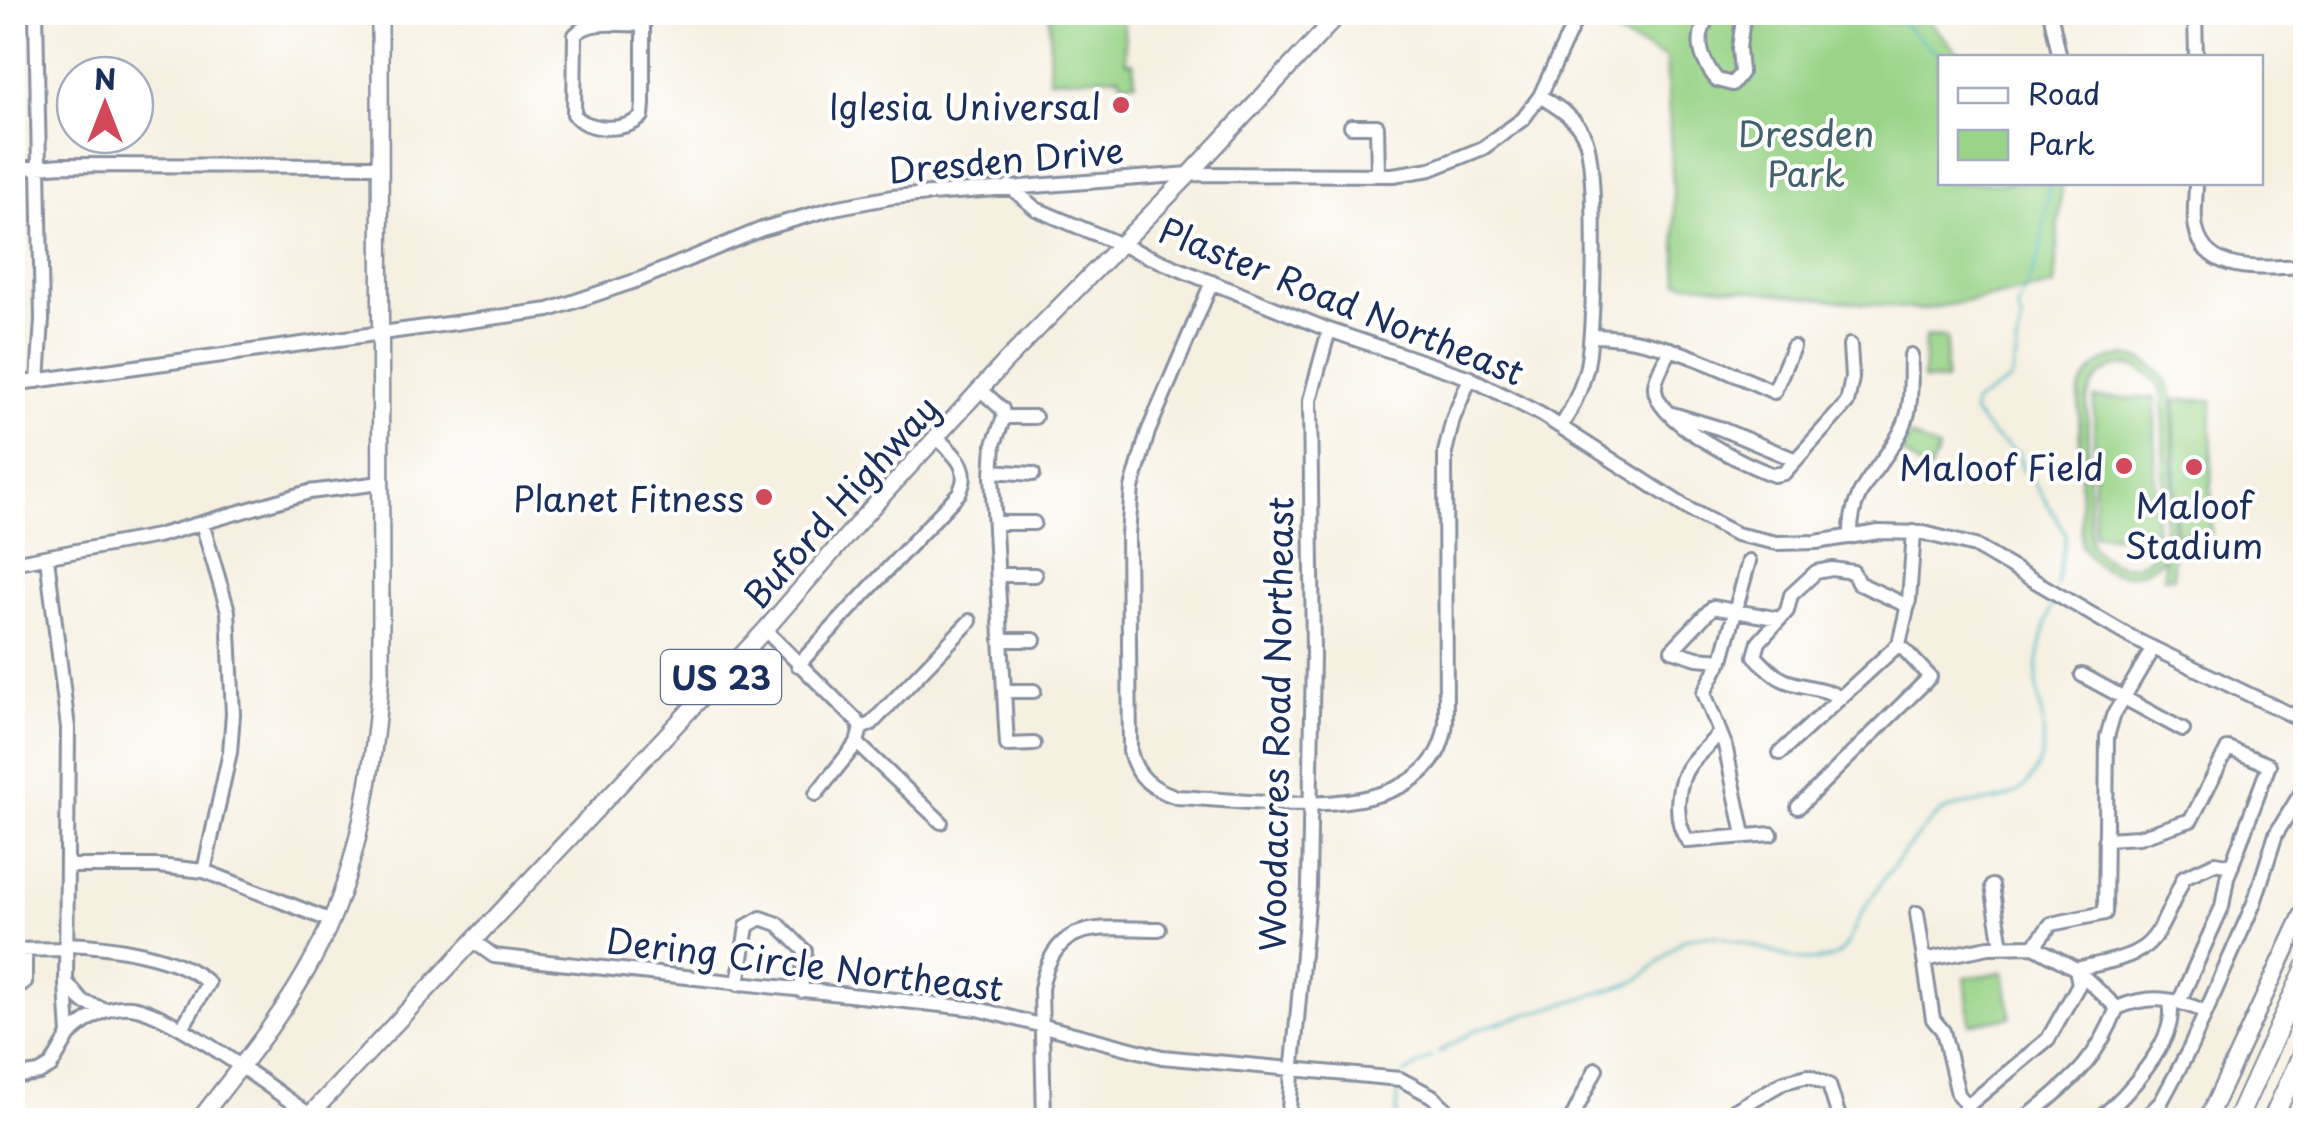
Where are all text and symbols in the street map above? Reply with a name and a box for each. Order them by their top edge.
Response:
north arrow [55,55,155,155]
legend [1938,55,2263,185]
text: N [94,57,116,100]
text: Road [2028,70,2101,115]
place label: Iglesia Universal [829,79,1101,132]
marker: Iglesia Universal [1110,94,1132,116]
park label: Dresden Park [1738,106,1874,199]
text: Park [2028,120,2095,165]
street label: Dresden Drive [886,122,1126,196]
street label: Plaster Road Northeast [1151,202,1533,398]
street label: Buford Highway [730,383,950,619]
place label: Maloof Field [1899,440,2104,493]
marker: Maloof Field [2113,455,2135,477]
marker: Maloof Stadium [2183,456,2205,478]
place label: Planet Fitness [513,471,744,524]
place label: Maloof Stadium [2125,478,2263,571]
marker: Planet Fitness [753,486,775,508]
street label: Woodacres Road Northeast [1245,496,1305,952]
road number: US 23 [661,650,781,704]
street label: Dering Circle Northeast [604,912,1006,1014]

